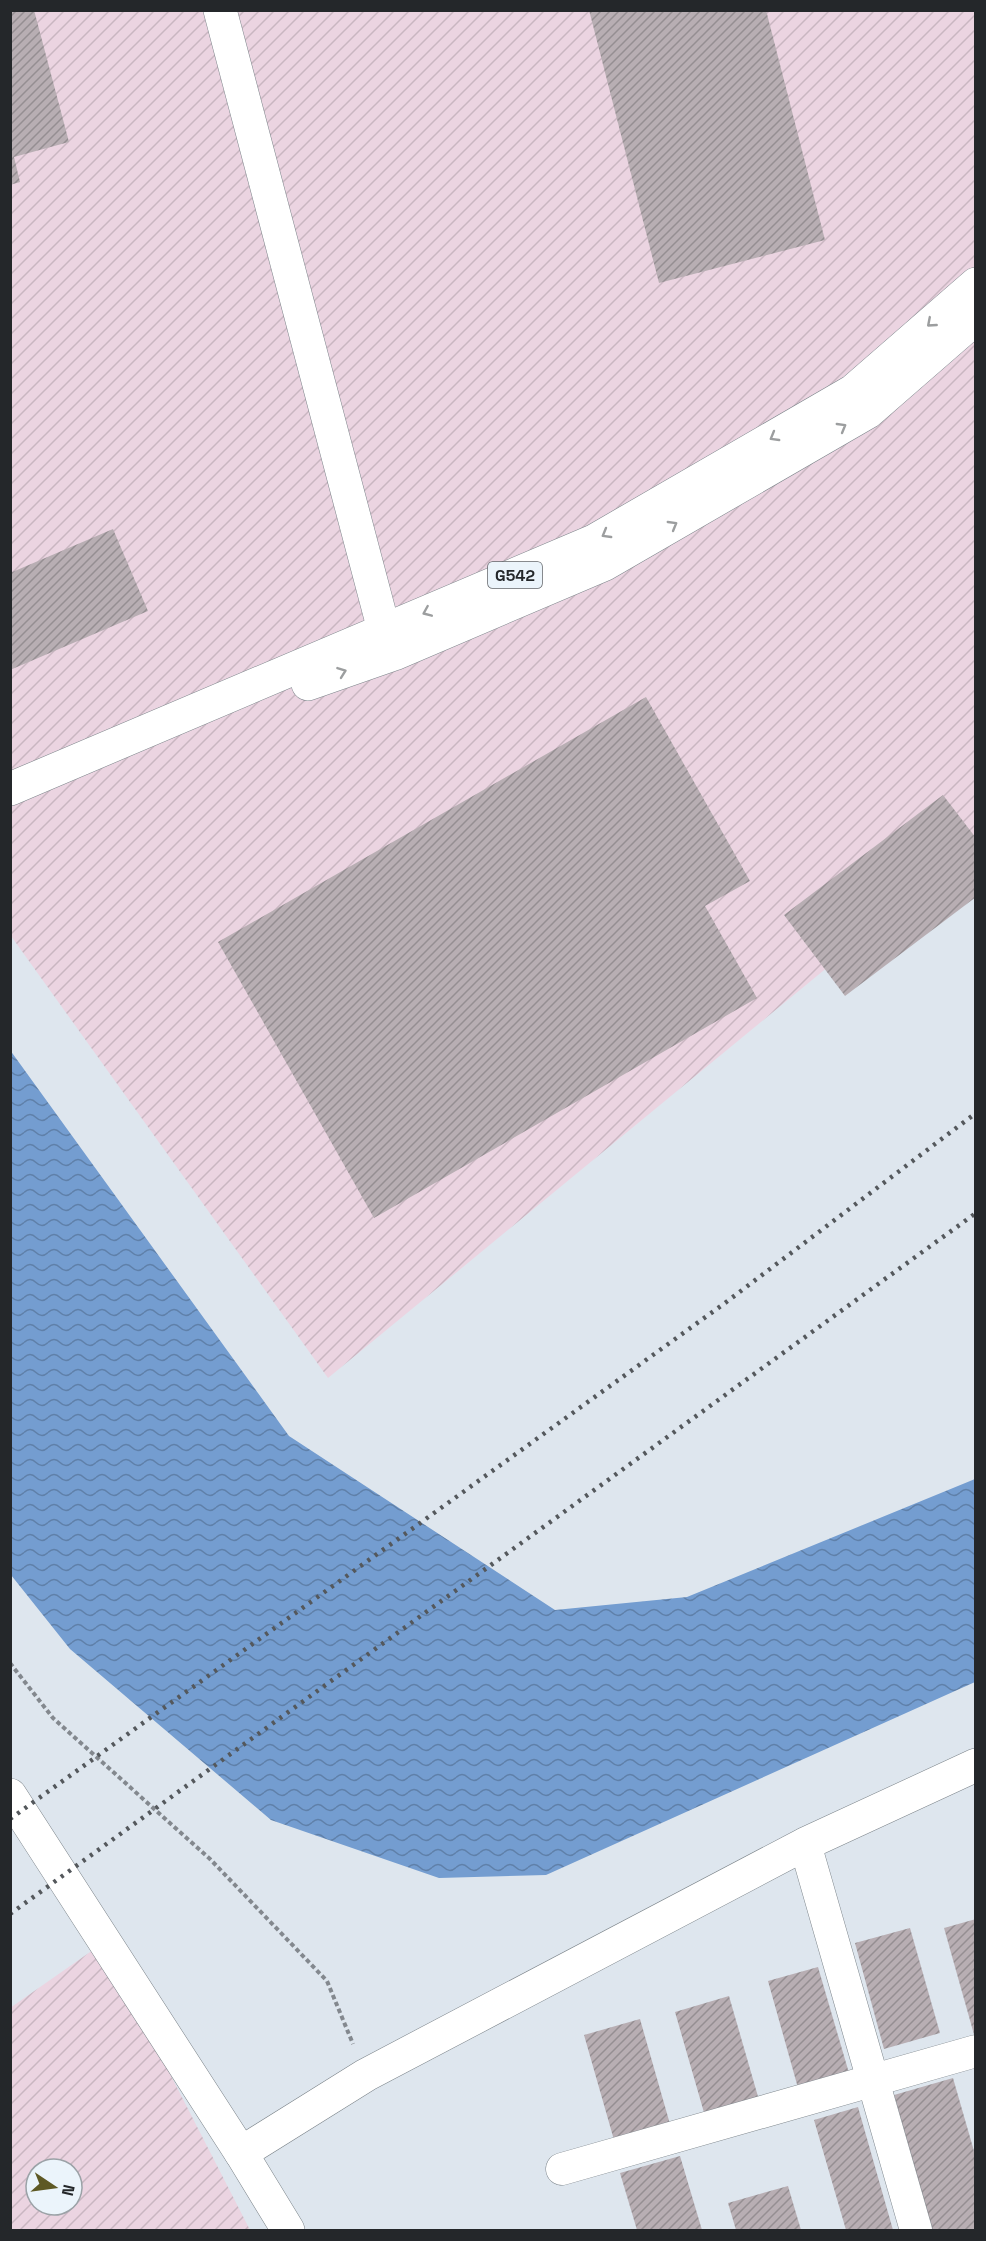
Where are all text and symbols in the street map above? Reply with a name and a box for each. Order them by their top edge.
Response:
one-way arrow [928,316,938,327]
one-way arrow [836,423,846,434]
one-way arrow [770,429,781,441]
one-way arrow [667,520,677,532]
one-way arrow [602,527,612,539]
road number: G542 [488,562,542,588]
one-way arrow [422,605,433,617]
one-way arrow [336,667,347,680]
north arrow [24,2157,84,2217]
text: N [57,2183,80,2198]

